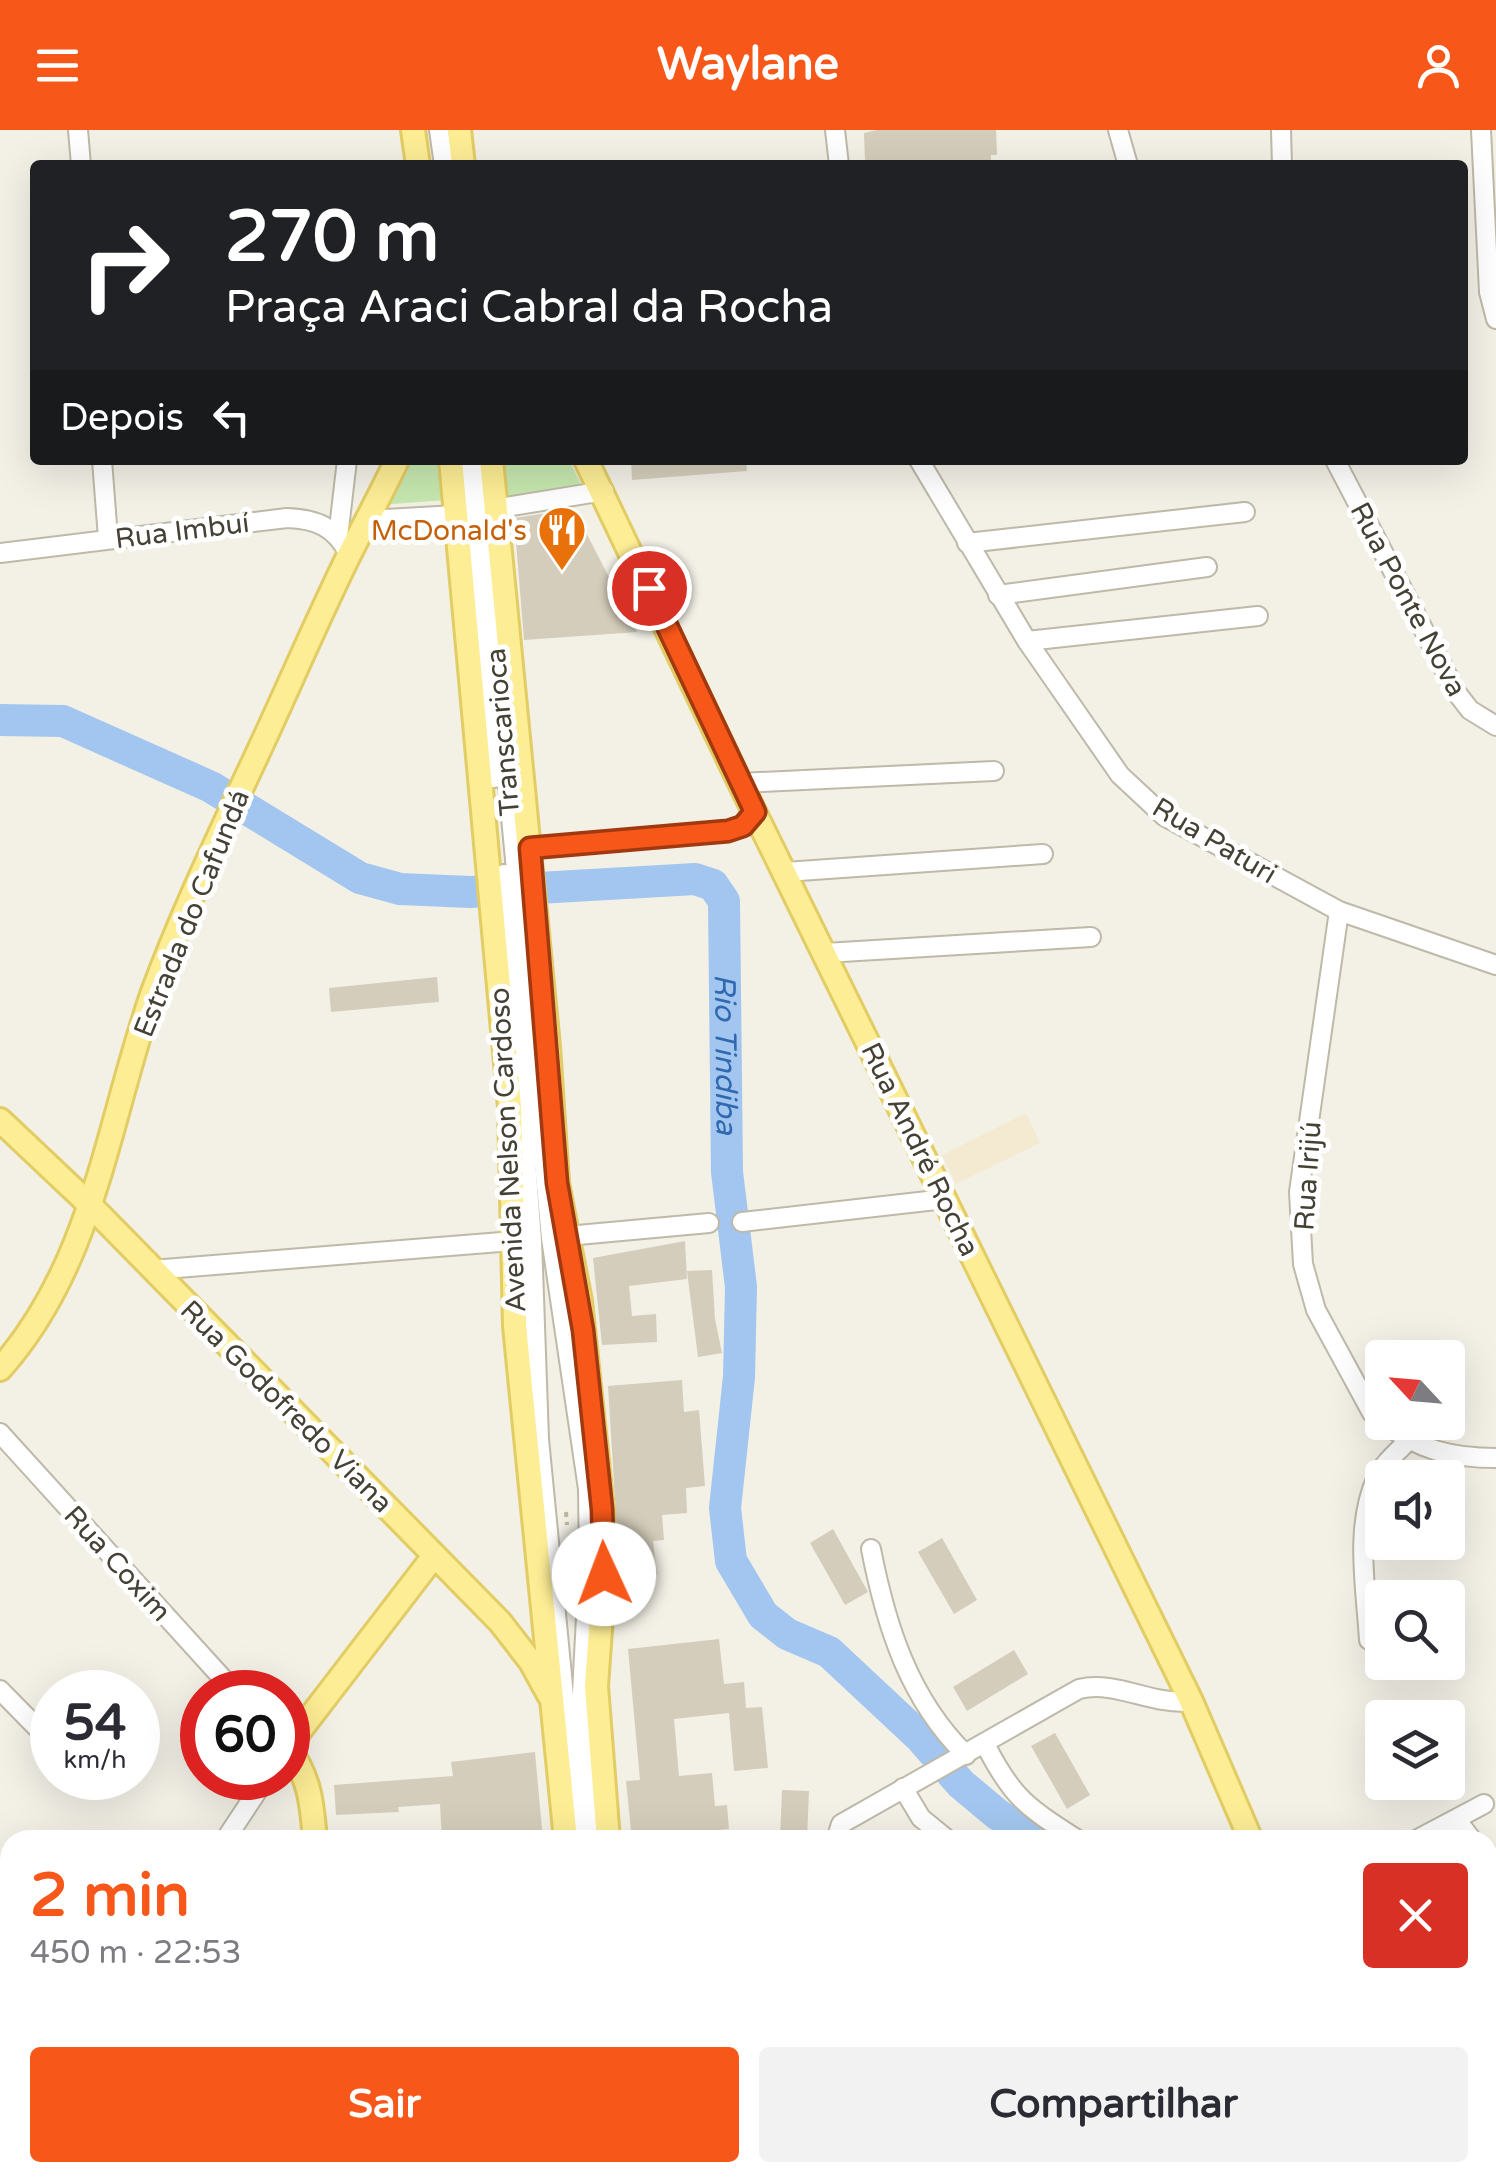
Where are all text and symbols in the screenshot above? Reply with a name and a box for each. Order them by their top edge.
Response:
icon: menu [30,38,85,93]
text: Waylane [657,38,839,92]
icon: person [1411,38,1466,93]
text: 270 m [225,196,439,280]
icon: right [60,200,190,330]
text: Praça Araci Cabral da Rocha [225,281,833,335]
icon: left [204,390,259,445]
text: Depois [60,395,184,441]
street label: Rua Ponte Nova [1343,497,1474,702]
restaurant icon: McDonald's [536,504,588,572]
street label: Rua Imbuí [113,506,251,556]
place label: McDonald's [371,514,527,548]
pin [607,546,692,631]
icon: arrive [622,561,677,616]
street label: Transcarioca [479,647,527,817]
street label: Estrada do Cafundá [127,785,257,1042]
street label: Rua Paturi [1146,791,1283,891]
water label: Rio Tindiba [706,973,745,1136]
street label: Avenida Nelson Cardoso [483,987,533,1313]
street label: Rua André Rocha [854,1037,987,1262]
street label: Rua Irijú [1287,1120,1329,1232]
street label: Rua Godofredo Viana [173,1293,400,1520]
north arrow [1365,1340,1465,1440]
map controls [1365,1340,1465,1800]
button: sound [1365,1460,1465,1560]
street label: Rua Coxim [57,1499,178,1628]
position arrow [552,1522,656,1626]
button: search [1365,1580,1465,1680]
speed limit sign: 60 [180,1670,310,1800]
text: 54 [64,1693,126,1753]
button: layers [1365,1700,1465,1800]
text: km/h [64,1745,126,1775]
text: 2 min [30,1860,190,1932]
button: close [1363,1863,1468,1968]
text: 450 m · 22:53 [30,1934,242,1972]
button: Sair [30,2047,739,2162]
button: Compartilhar [759,2047,1468,2162]

